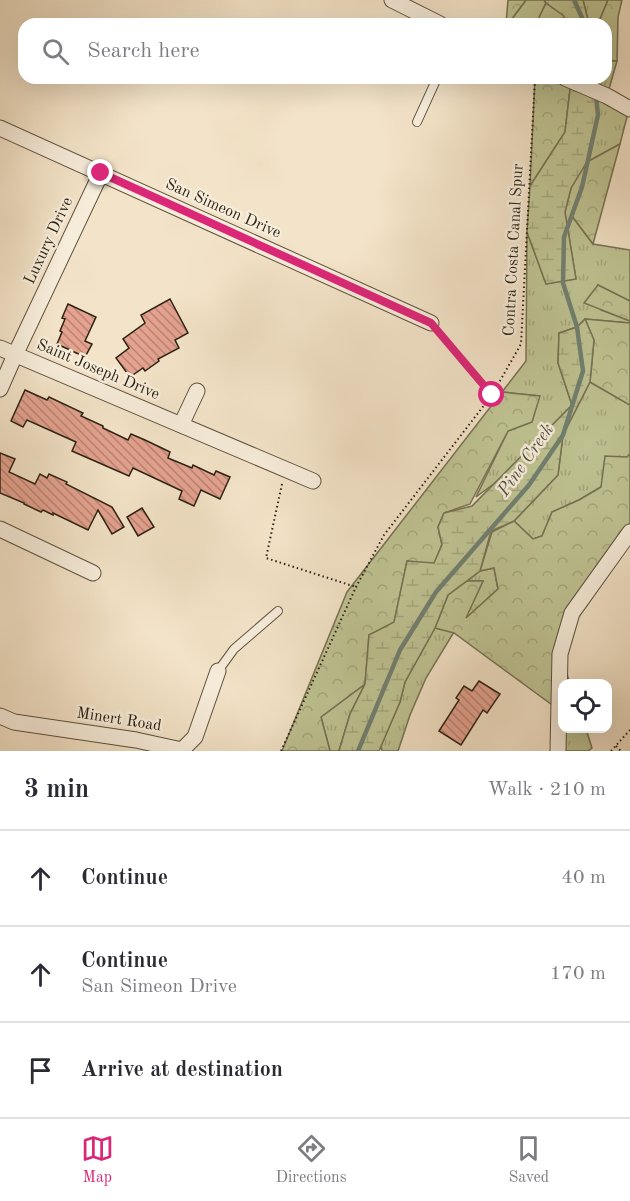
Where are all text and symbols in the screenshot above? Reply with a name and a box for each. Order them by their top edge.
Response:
search box [18,18,612,84]
icon: search [39,35,72,68]
text: Search here [87,40,200,62]
route end [87,159,113,185]
street label: Contra Costa Canal Spur [501,163,527,337]
street label: San Simeon Drive [163,176,283,242]
street label: Luxury Drive [22,195,76,287]
street label: Saint Joseph Drive [34,337,162,403]
route start [478,381,504,407]
water label: Pine Creek [494,420,558,500]
map controls [558,679,612,733]
button: locate [558,679,612,733]
street label: Minert Road [75,705,163,735]
text: 3 min [24,777,89,803]
text: Walk · 210 m [487,780,606,800]
icon: ahead [24,862,57,895]
text: Continue [81,867,168,889]
text: 40 m [561,868,606,888]
text: Continue [81,950,168,972]
icon: ahead [24,958,57,991]
text: 170 m [550,964,606,984]
text: San Simeon Drive [81,977,237,997]
icon: arrive [24,1054,57,1087]
text: Arrive at destination [81,1059,283,1081]
tab: Map [81,1132,114,1188]
tab: Directions [276,1132,347,1188]
tab: Saved [508,1132,549,1188]

